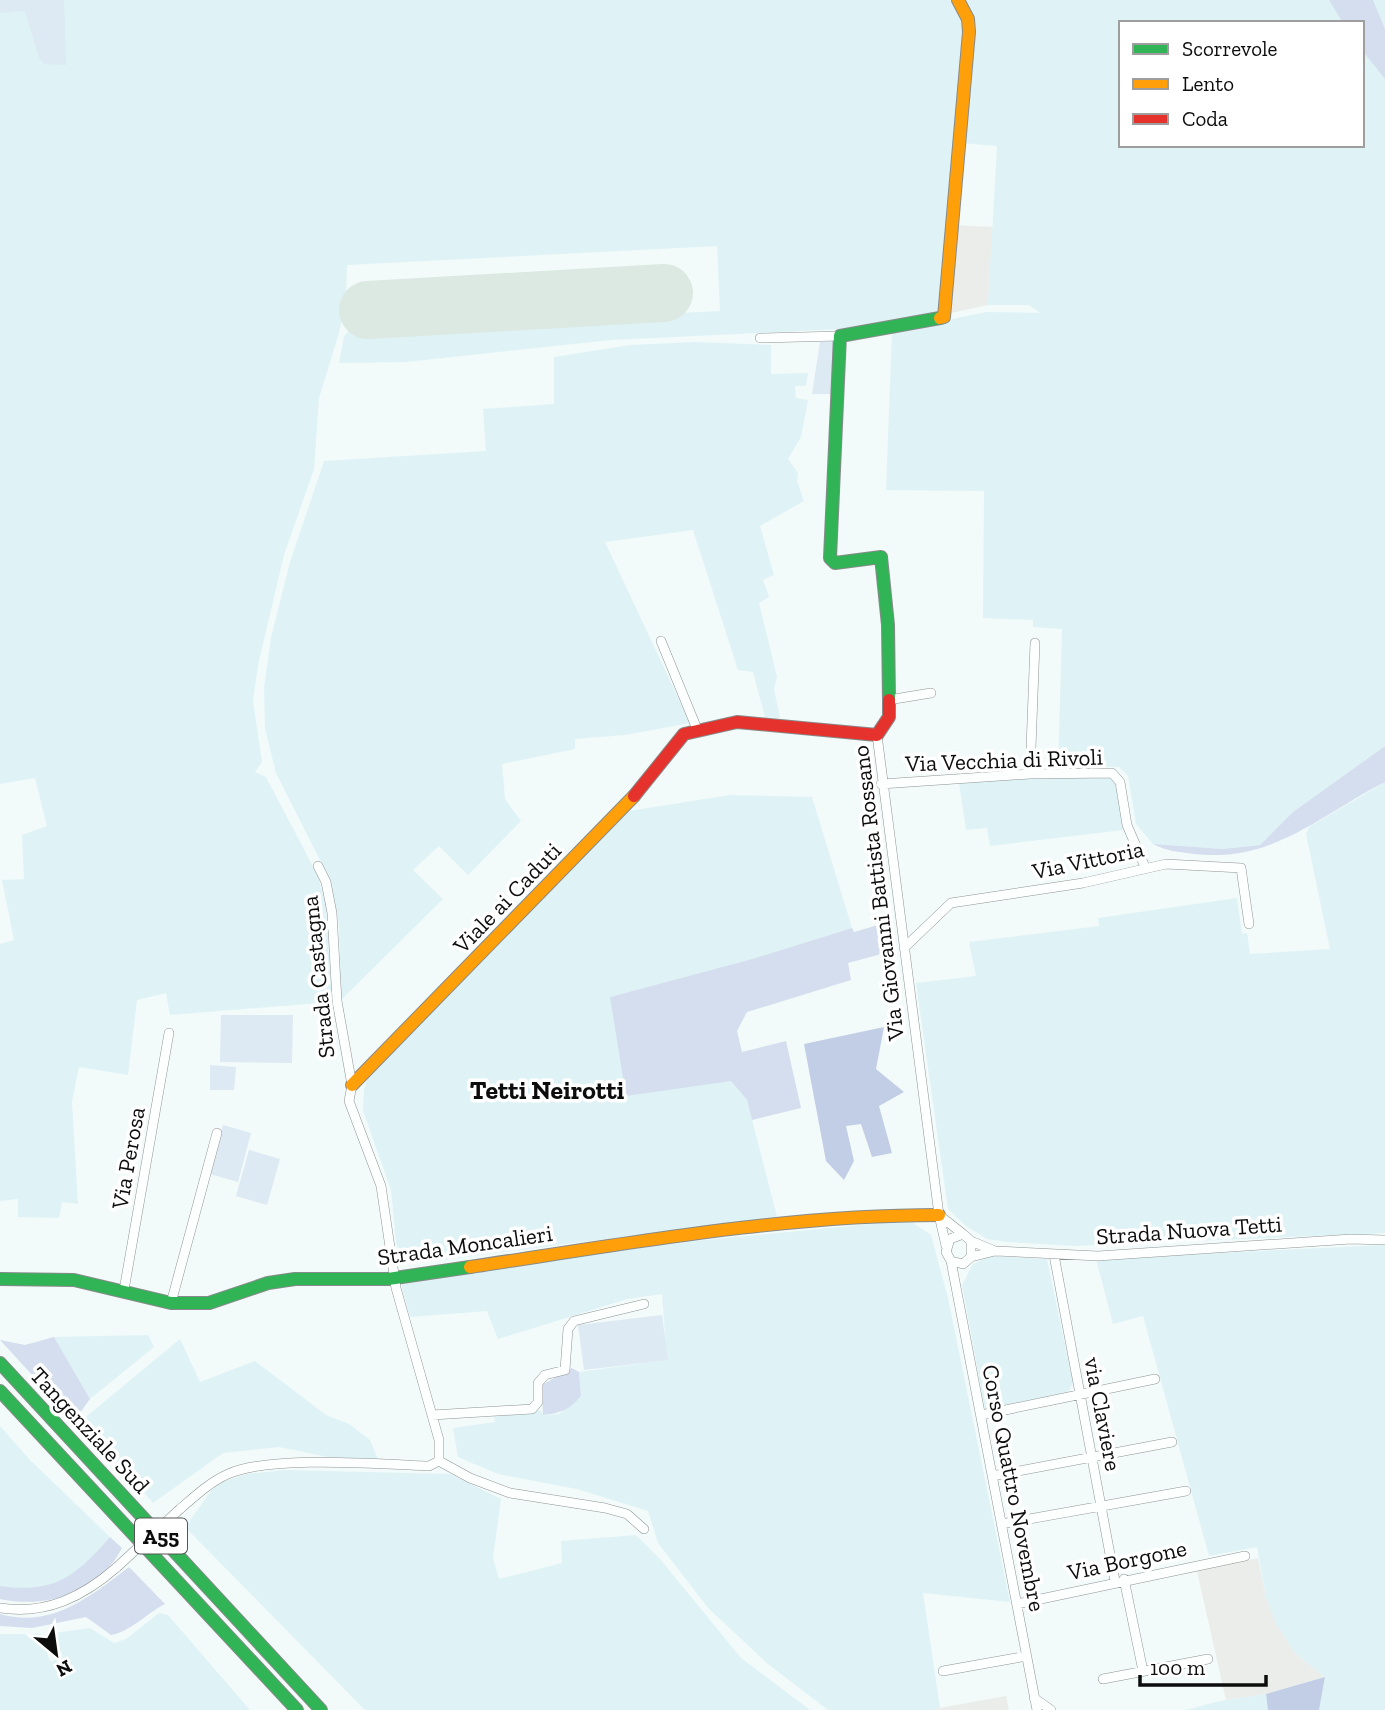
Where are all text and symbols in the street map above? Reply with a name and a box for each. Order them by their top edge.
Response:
legend [1119,21,1364,147]
text: Scorrevole [1182,36,1277,61]
text: Lento [1182,71,1234,96]
text: Coda [1182,106,1228,131]
street label: Via Vecchia di Rivoli [904,743,1103,777]
street label: Via Giovanni Battista Rossano [846,744,910,1043]
street label: Via Vittoria [1029,835,1146,886]
street label: Viale ai Caduti [446,837,567,960]
street label: Strada Castagna [296,894,340,1060]
district label: Tetti Neirotti [470,1074,625,1106]
street label: Via Perosa [105,1105,151,1212]
street label: Strada Nuova Tetti [1095,1210,1283,1250]
street label: Strada Moncalieri [376,1219,554,1271]
street label: via Claviere [1078,1355,1128,1473]
street label: Tangenziale Sud [24,1361,156,1499]
street label: Corso Quattro Novembre [976,1362,1052,1614]
road number: A55 [135,1518,187,1554]
street label: Via Borgone [1064,1534,1189,1586]
north arrow [21,1619,91,1689]
scale bar [1140,1644,1266,1688]
text: N [52,1655,76,1682]
text: 100 m [1150,1655,1205,1680]

